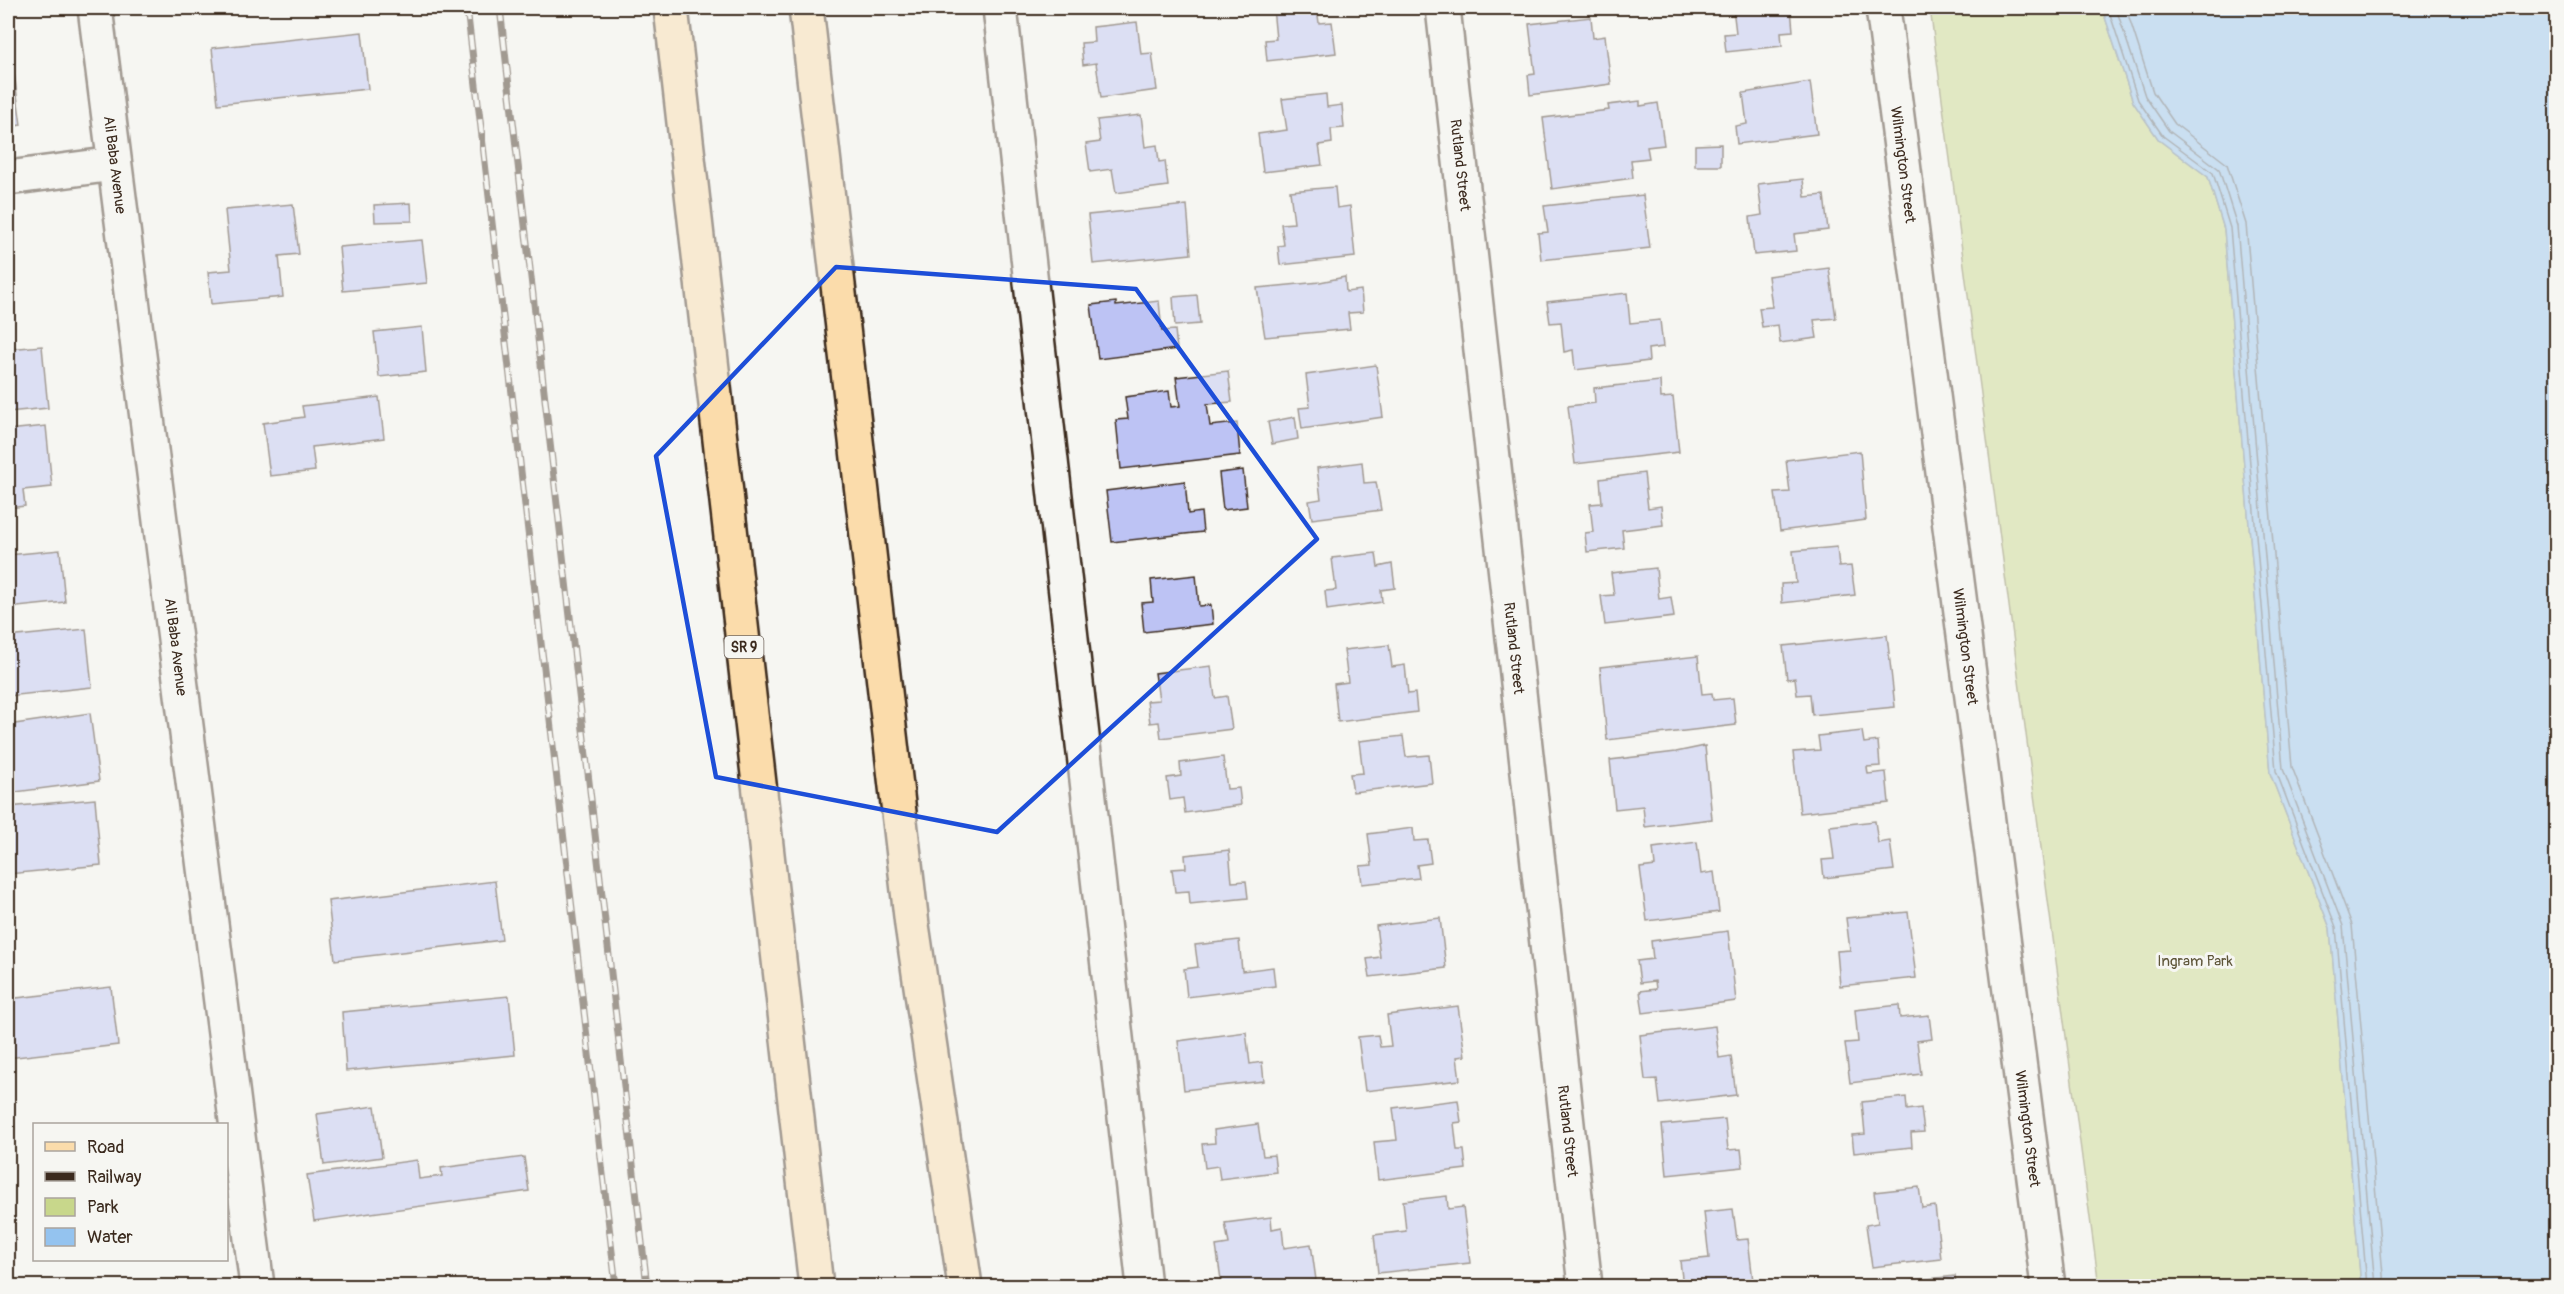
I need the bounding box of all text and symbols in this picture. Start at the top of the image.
street label: Wilmington Street [1886,105,1920,225]
street label: Ali Baba Avenue [99,115,131,215]
street label: Rutland Street [1446,118,1475,213]
street label: Wilmington Street [1949,587,1983,707]
street label: Ali Baba Avenue [160,597,192,698]
street label: Rutland Street [1500,601,1529,696]
road number: SR 9 [724,636,764,658]
park label: Ingram Park [2157,952,2233,971]
street label: Wilmington Street [2011,1069,2045,1189]
street label: Rutland Street [1553,1084,1582,1179]
legend [33,1123,228,1261]
text: Road [87,1136,124,1159]
text: Railway [87,1166,142,1189]
text: Park [87,1196,119,1219]
text: Water [87,1226,133,1249]

